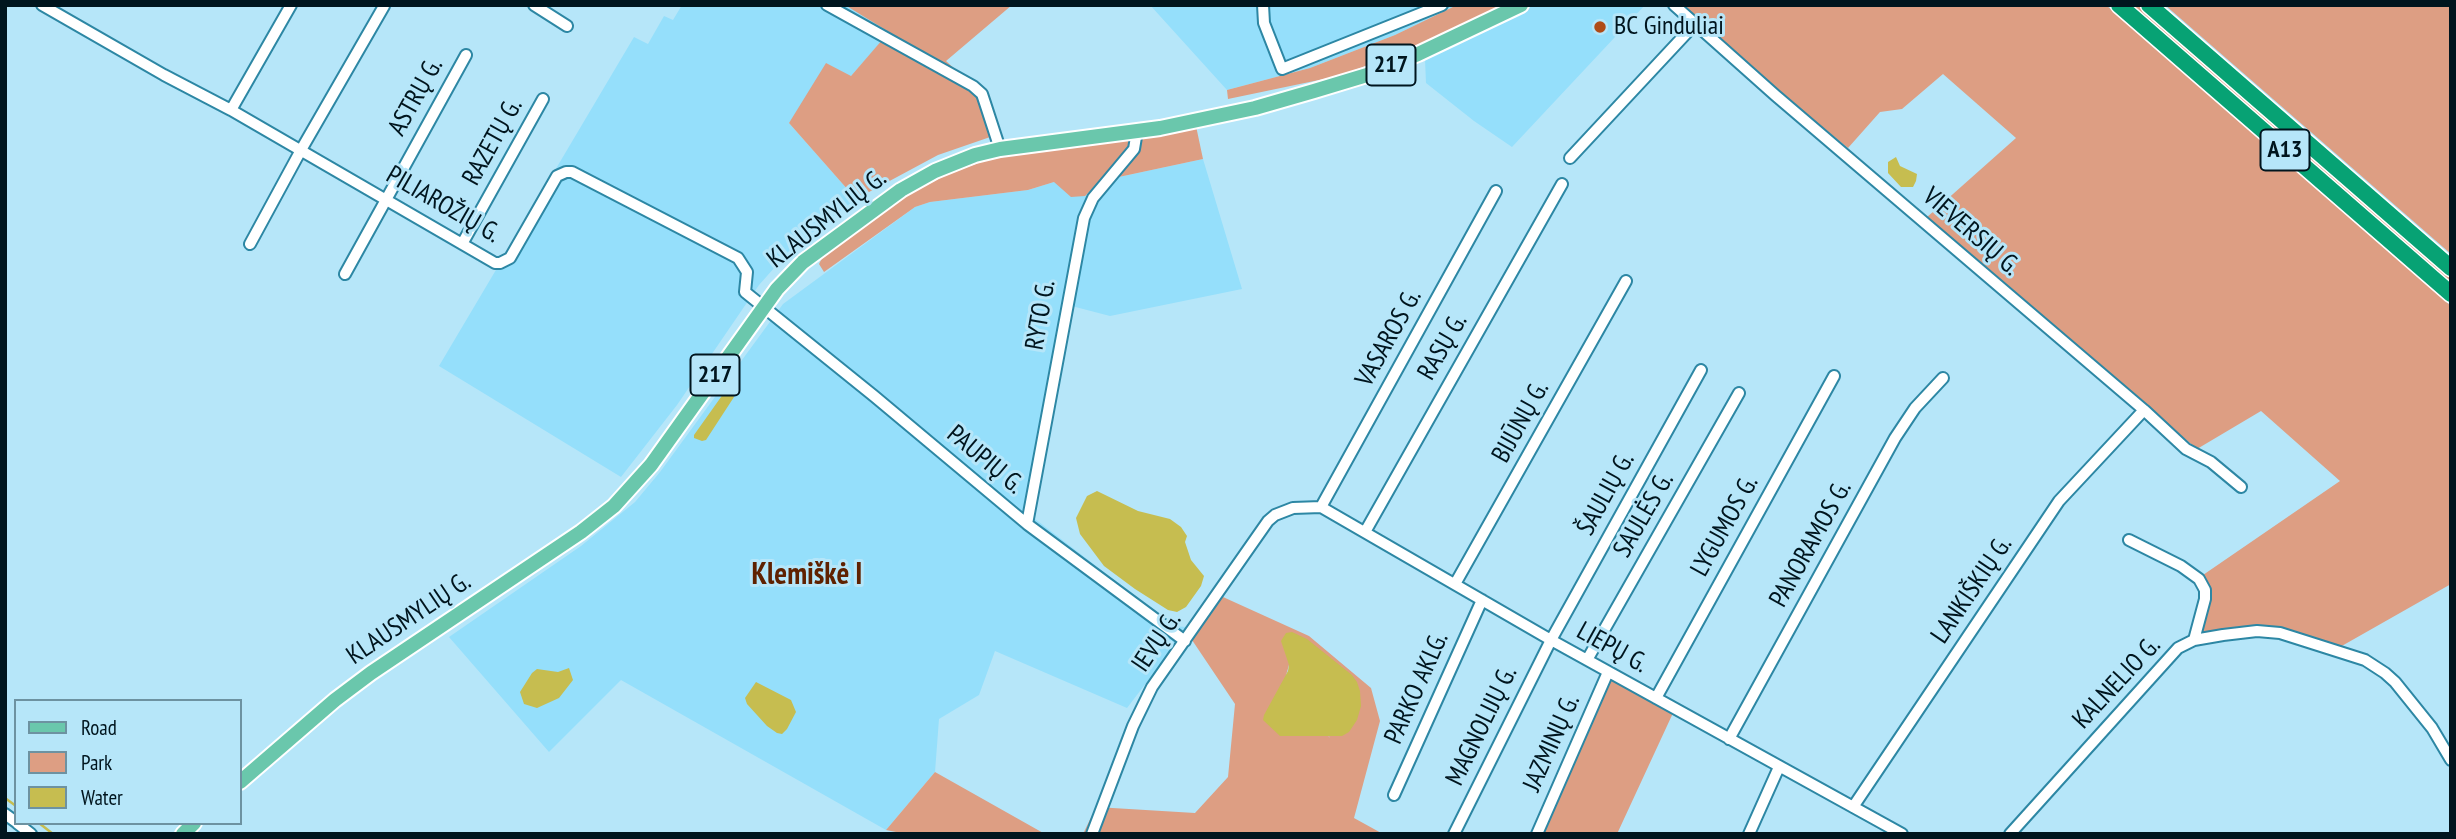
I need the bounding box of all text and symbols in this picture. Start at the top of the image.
place label: BC Ginduliai [1614,11,1724,43]
marker: BC Ginduliai [1592,19,1608,35]
road number: 217 [1366,44,1416,86]
street label: ASTRŲ G. [382,53,450,141]
street label: RAZETŲ G. [456,93,530,191]
road number: A13 [2260,130,2310,170]
street label: PILIAROŽIŲ G. [380,160,506,250]
street label: KLAUSMYLIŲ G. [761,163,893,275]
street label: VIEVERSIŲ G. [1916,181,2026,283]
street label: RYTO G. [1020,278,1062,352]
street label: VASAROS G. [1349,284,1429,392]
street label: RASŲ G. [1412,308,1474,386]
road number: 217 [690,354,740,396]
street label: BIJŪNŲ G. [1486,376,1556,468]
street label: PAUPIŲ G. [940,419,1030,501]
street label: ŠAULIŲ G. [1570,447,1642,541]
street label: SAULĖS G. [1607,467,1681,563]
street label: LYGUMOS G. [1685,470,1765,582]
street label: PANORAMOS G. [1763,475,1859,613]
street label: LANKIŠKIŲ G. [1925,530,2019,650]
district label: Klemiškė I [751,557,863,593]
street label: KLAUSMYLIŲ G. [341,566,477,672]
street label: IEVŲ G. [1126,606,1188,678]
street label: LIEPŲ G. [1571,616,1653,680]
street label: PARKO AKLG. [1379,627,1455,749]
street label: KALNELIO G. [2067,630,2167,736]
street label: MAGNOLIJŲ G. [1440,661,1524,791]
street label: JAZMINŲ G. [1517,690,1587,796]
legend [14,699,242,825]
text: Road [81,714,117,741]
text: Park [81,749,112,776]
text: Water [81,784,123,811]

